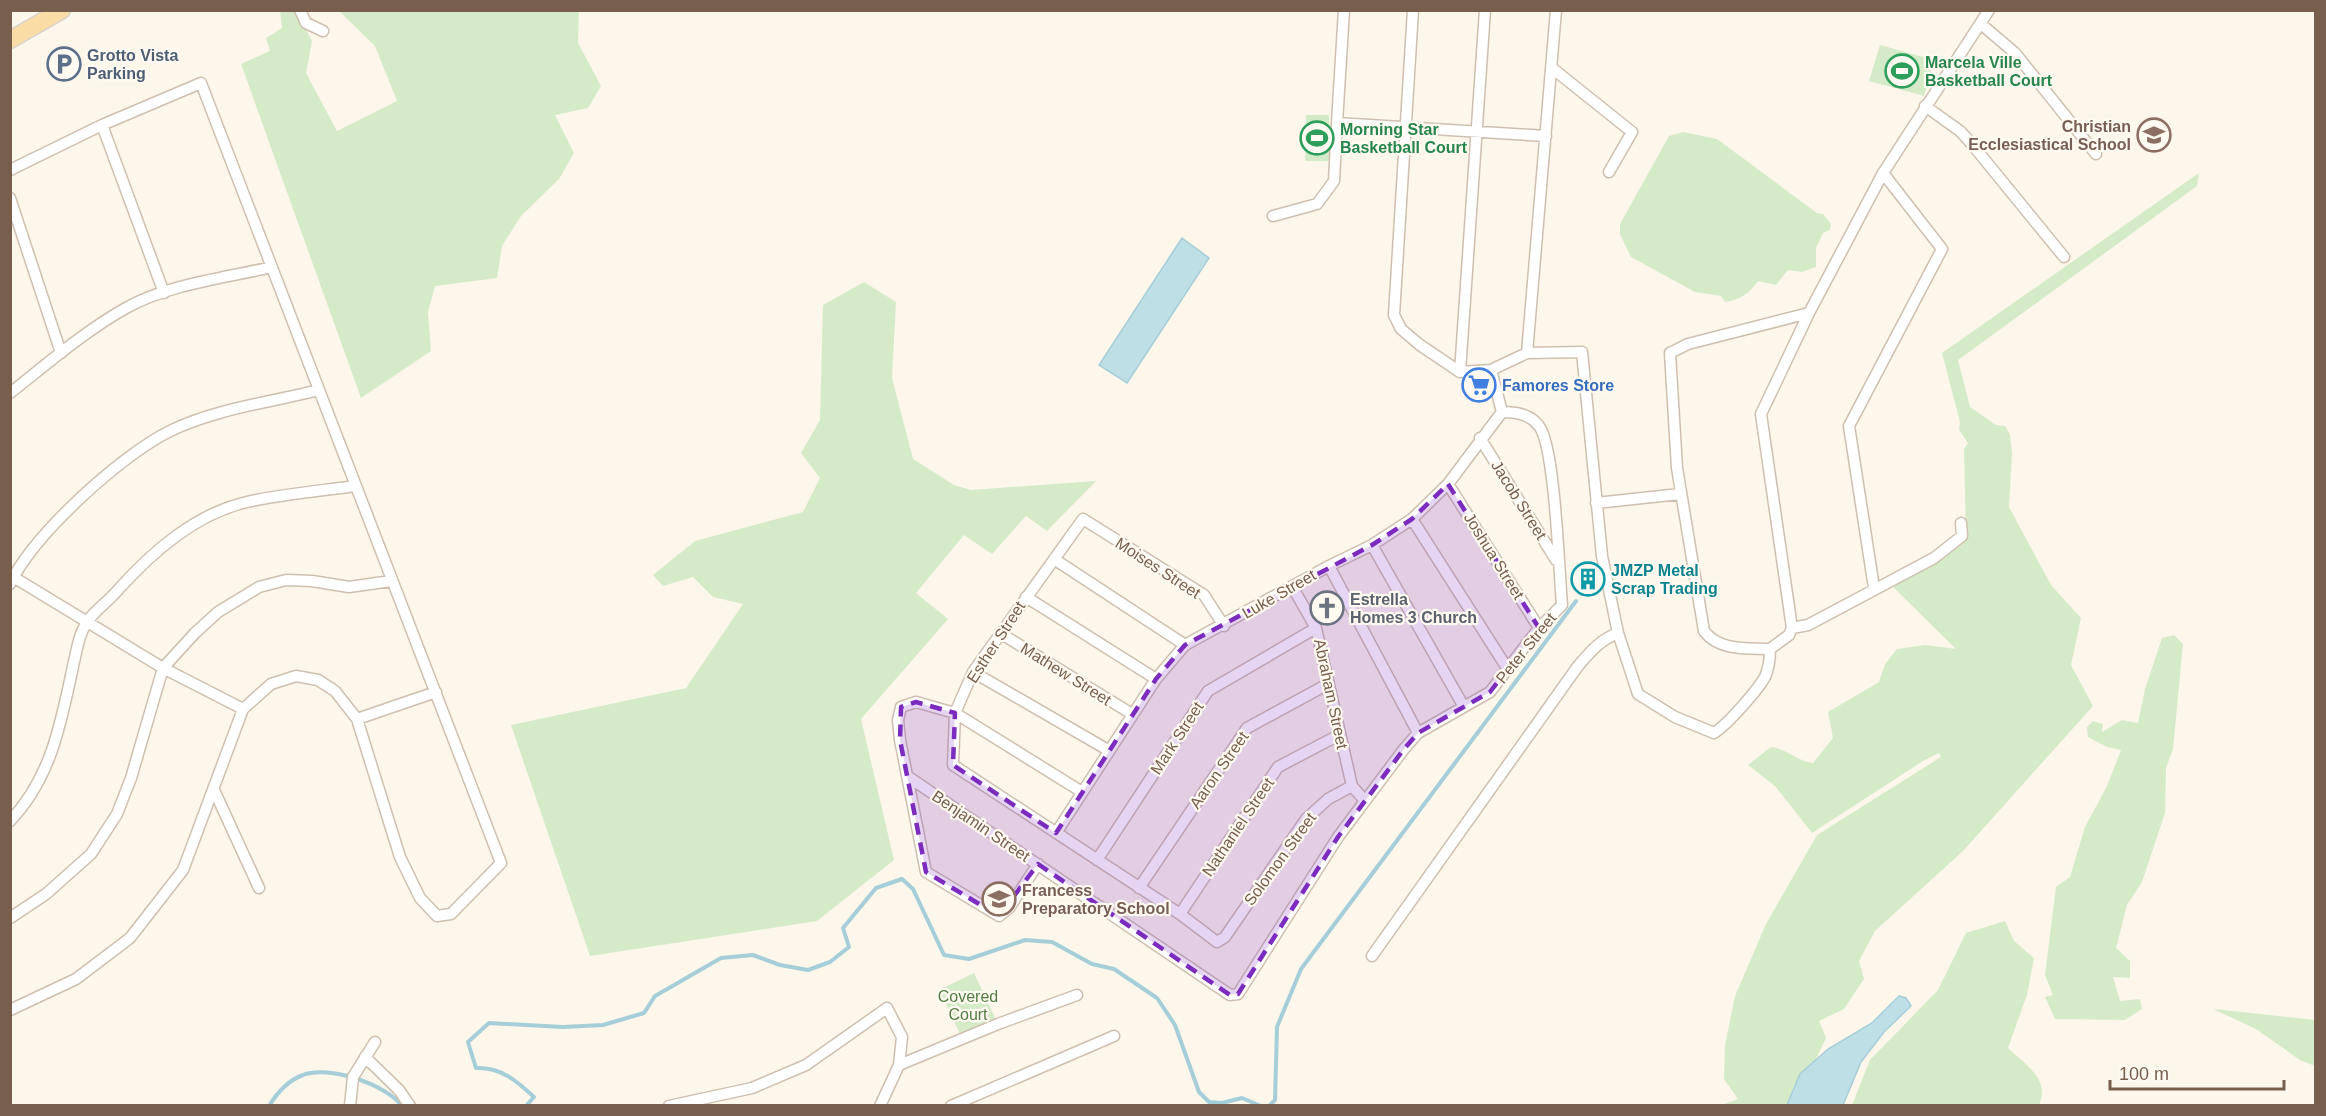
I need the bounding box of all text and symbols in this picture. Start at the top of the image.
parking icon: Grotto Vista Parking [46,46,82,82]
place label: Grotto Vista Parking [87,47,178,82]
sports icon: Marcela Ville Basketball Court [1884,53,1920,89]
place label: Marcela Ville Basketball Court [1925,54,2053,89]
school or university icon: Christian Ecclesiastical School [2136,117,2172,153]
place label: Christian Ecclesiastical School [1968,118,2131,153]
sports icon: Morning Star Basketball Court [1299,120,1335,156]
place label: Morning Star Basketball Court [1340,121,1468,156]
supermarket icon: Famores Store [1461,367,1497,403]
place label: Famores Store [1502,377,1614,394]
street label: Jacob Street [1488,457,1550,543]
street label: Joshua Street [1461,510,1528,603]
street label: Moises Street [1112,534,1204,602]
building icon: JMZP Metal Scrap Trading [1570,561,1606,597]
place label: JMZP Metal Scrap Trading [1611,562,1718,597]
street label: Luke Street [1239,566,1319,622]
church icon: Estrella Homes 3 Church [1309,590,1345,626]
place label: Estrella Homes 3 Church [1350,591,1477,626]
street label: Esther Street [963,598,1029,686]
street label: Peter Street [1493,609,1560,687]
street label: Abraham Street [1311,637,1351,751]
street label: Mathew Street [1018,639,1115,709]
street label: Mark Street [1147,698,1207,777]
street label: Aaron Street [1186,728,1252,812]
street label: Nathaniel Street [1199,774,1277,879]
street label: Benjamin Street [929,787,1033,865]
street label: Solomon Street [1241,809,1320,909]
school or university icon: Francess Preparatory School [981,881,1017,917]
place label: Francess Preparatory School [1022,882,1170,917]
park label: Covered Court [938,988,998,1023]
scale bar [2110,1053,2284,1091]
text: 100 m [2119,1064,2169,1084]

